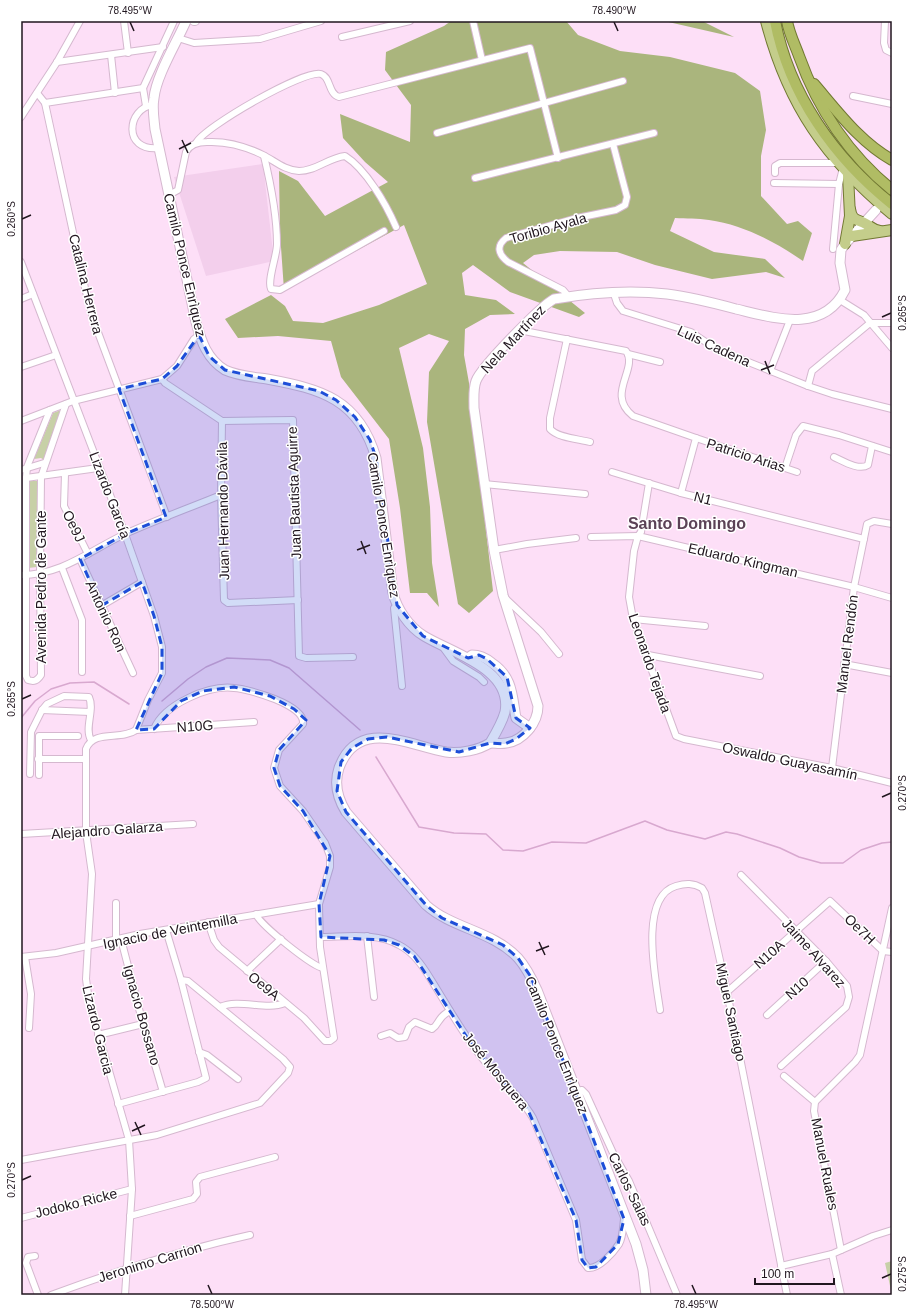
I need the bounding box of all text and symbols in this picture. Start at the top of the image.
text: 78.495°W [108,5,153,16]
text: 78.490°W [592,5,637,16]
street label: Camilo Ponce Enrìquez [161,192,209,338]
text: 0.260°S [6,201,17,237]
street label: Toribio Ayala [508,209,588,247]
street label: Catalina Herrera [66,232,106,336]
text: 0.265°S [897,295,908,331]
street label: Nela Martínez [477,302,549,376]
street label: Luis Cadena [675,322,753,370]
street label: Juan Bautista Aguirre [284,426,304,560]
street label: Patricio Arias [705,435,787,475]
street label: Juan Hernando Dávila [214,441,232,580]
street label: Lizardo García [86,449,134,541]
street label: Camilo Ponce Enrìquez [365,451,403,599]
street label: N1 [692,488,714,508]
street label: Oe9J [59,507,89,545]
street label: Avenida Pedro de Gante [33,510,49,664]
district label: Santo Domingo [628,515,746,532]
street label: Eduardo Kingman [687,540,799,580]
street label: Antonio Ron [82,578,130,654]
street label: Manuel Rendón [833,594,861,694]
street label: Leonardo Tejada [625,611,675,715]
text: 0.265°S [6,681,17,717]
street label: N10G [176,717,214,735]
street label: Oswaldo Guayasamín [721,739,859,783]
text: 0.270°S [897,775,908,811]
street label: Alejandro Galarza [51,818,164,842]
street label: Ignacio de Veintemilla [102,910,239,952]
street label: Oe7H [841,911,879,947]
street label: Jaime Alvarez [779,915,849,991]
street label: N10A [751,936,788,972]
street label: Miguel Santiago [713,961,749,1063]
street label: Ignacio Bossano [120,963,164,1067]
street label: Oe9A [245,969,283,1004]
street label: N10 [782,973,812,1003]
street label: Camilo Ponce Enrìquez [522,974,592,1116]
street label: Lizardo Garcia [79,984,117,1076]
street label: José Mosquera [460,1029,532,1113]
street label: Manuel Ruales [808,1117,842,1211]
street label: Carlos Salas [605,1150,655,1228]
text: 0.270°S [6,1162,17,1198]
street label: Jodoko Ricke [33,1185,119,1221]
street label: Jeronimo Carrion [96,1239,204,1285]
text: 0.275°S [897,1256,908,1292]
scale bar [755,1260,834,1286]
text: 100 m [761,1267,794,1281]
text: 78.500°W [190,1299,235,1310]
text: 78.495°W [674,1299,719,1310]

